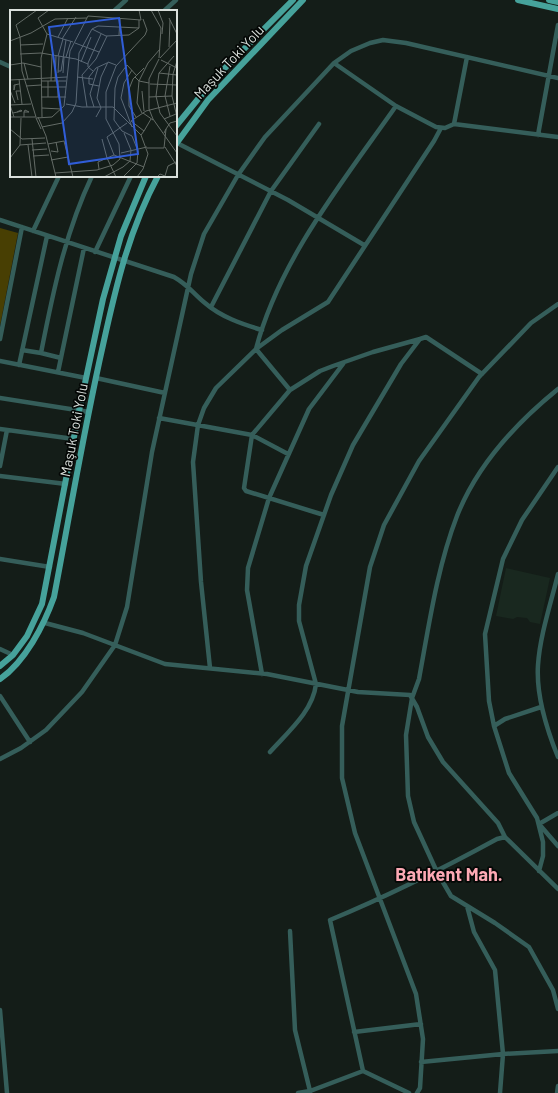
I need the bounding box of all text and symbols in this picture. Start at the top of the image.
inset map [10,10,177,177]
street label: Maşuk Toki Yolu [190,21,267,102]
street label: Maşuk Toki Yolu [56,382,91,478]
district label: Batıkent Mah. [395,863,503,885]

